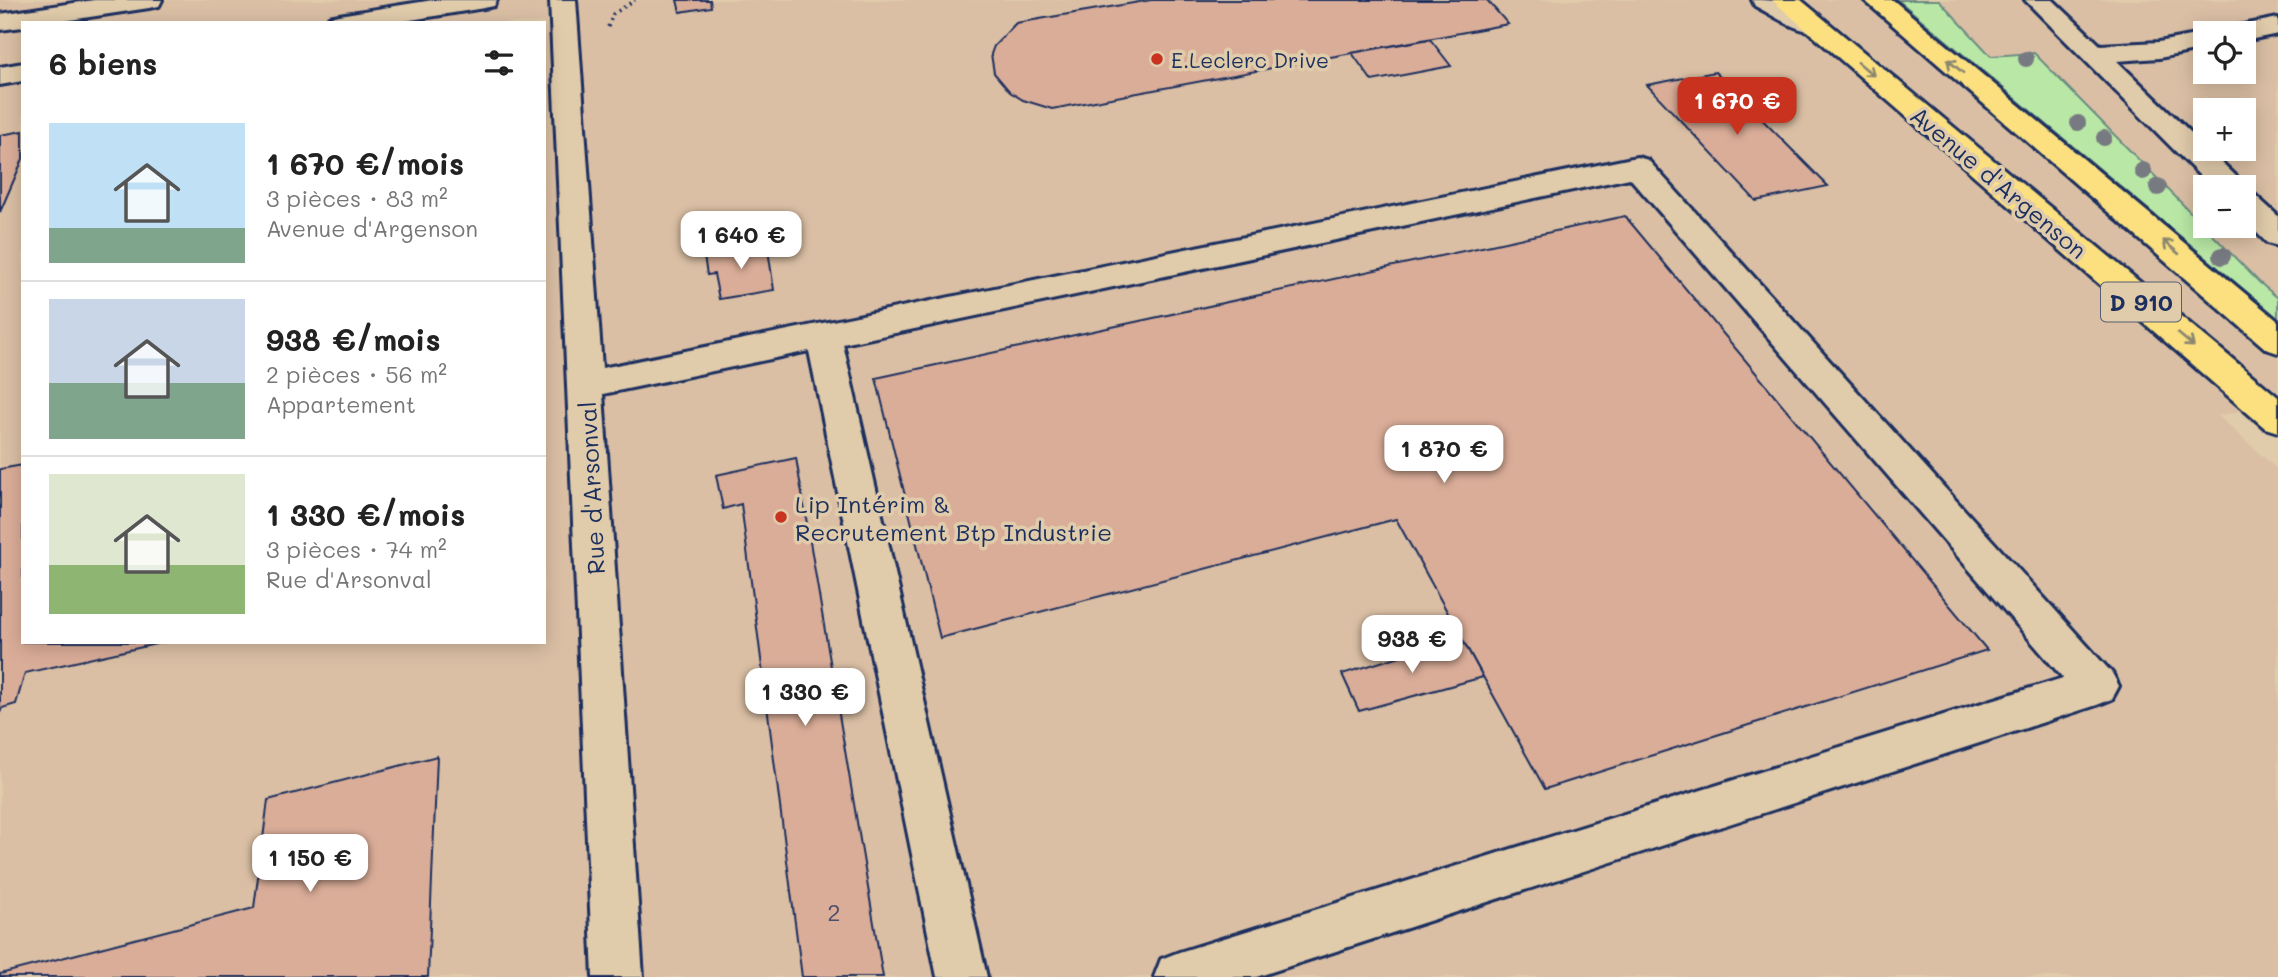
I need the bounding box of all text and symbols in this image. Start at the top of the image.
map controls [2193,21,2256,238]
button: locate [2193,21,2256,84]
text: 6 biens [49,43,157,83]
icon: filters [480,44,518,82]
place label: E.Leclerc Drive [1171,46,1329,73]
marker: E.Leclerc Drive [1149,51,1165,67]
one-way arrow [1947,58,1965,73]
one-way arrow [1856,61,1874,77]
pin: 1 670 € [1672,78,1802,137]
text: 1 670 € [1694,85,1780,115]
button: + [2193,98,2256,161]
street label: Avenue d'Argenson [1904,99,2094,265]
text: 1 670 €/mois [266,143,464,183]
icon: home [105,151,189,235]
button: − [2193,175,2256,238]
text: 3 pièces · 83 m² [266,183,448,213]
pin: 1 640 € [676,212,806,271]
text: Avenue d'Argenson [266,213,478,243]
text: 1 640 € [697,219,785,249]
one-way arrow [2162,239,2180,255]
road number: D 910 [2101,282,2181,322]
text: 938 €/mois [266,319,441,359]
icon: home [105,327,189,411]
one-way arrow [2177,332,2195,348]
text: 2 pièces · 56 m² [266,359,447,389]
text: Appartement [266,389,416,419]
street label: Rue d'Arsonval [571,401,611,575]
pin: 1 870 € [1379,426,1509,485]
text: 1 870 € [1400,433,1488,463]
place label: Lip Intérim & Recrutement Btp Industrie [795,488,1112,547]
text: 1 330 €/mois [266,494,465,534]
icon: home [105,502,189,586]
marker: Lip Intérim & Recrutement Btp Industrie [773,509,789,525]
text: 3 pièces · 74 m² [266,534,447,564]
text: Rue d'Arsonval [266,564,432,594]
pin: 938 € [1363,616,1461,675]
text: 938 € [1378,623,1446,653]
pin: 1 330 € [740,668,870,728]
text: 1 330 € [761,676,849,706]
pin: 1 150 € [245,834,375,894]
text: 1 150 € [268,842,352,872]
house number: 2 [827,896,841,927]

